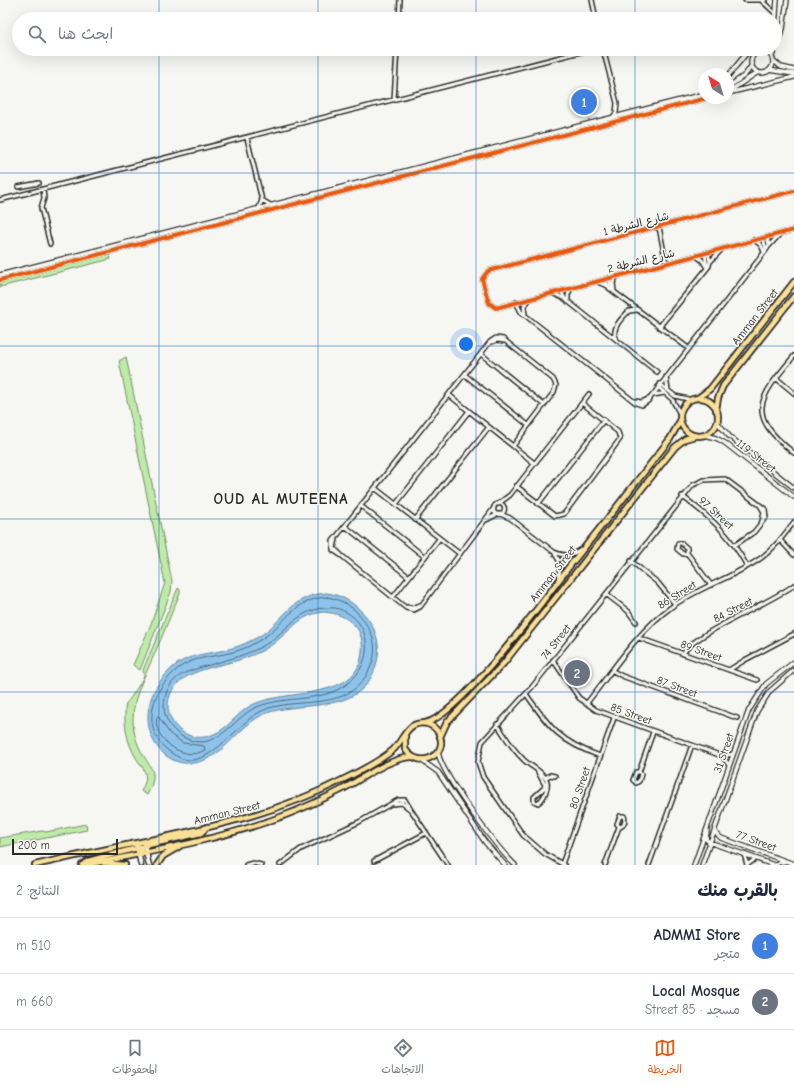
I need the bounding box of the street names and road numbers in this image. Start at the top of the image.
street label: شارع الشرطة 1 [602,210,671,240]
street label: شارع الشرطة 2 [606,246,676,278]
street label: Amman Street [729,286,781,348]
street label: 119 Street [734,437,779,476]
street label: 97 Street [696,494,737,533]
street label: Amman Street [527,543,579,605]
street label: 86 Street [655,578,699,612]
street label: 84 Street [711,594,756,625]
street label: 74 Street [538,621,574,662]
street label: 89 Street [679,638,724,665]
street label: 87 Street [655,674,700,701]
street label: 85 Street [609,701,654,728]
street label: 31 Street [711,731,737,775]
street label: 80 Street [567,764,594,811]
street label: Amman Street [193,798,262,827]
street label: 77 Street [734,828,779,855]

